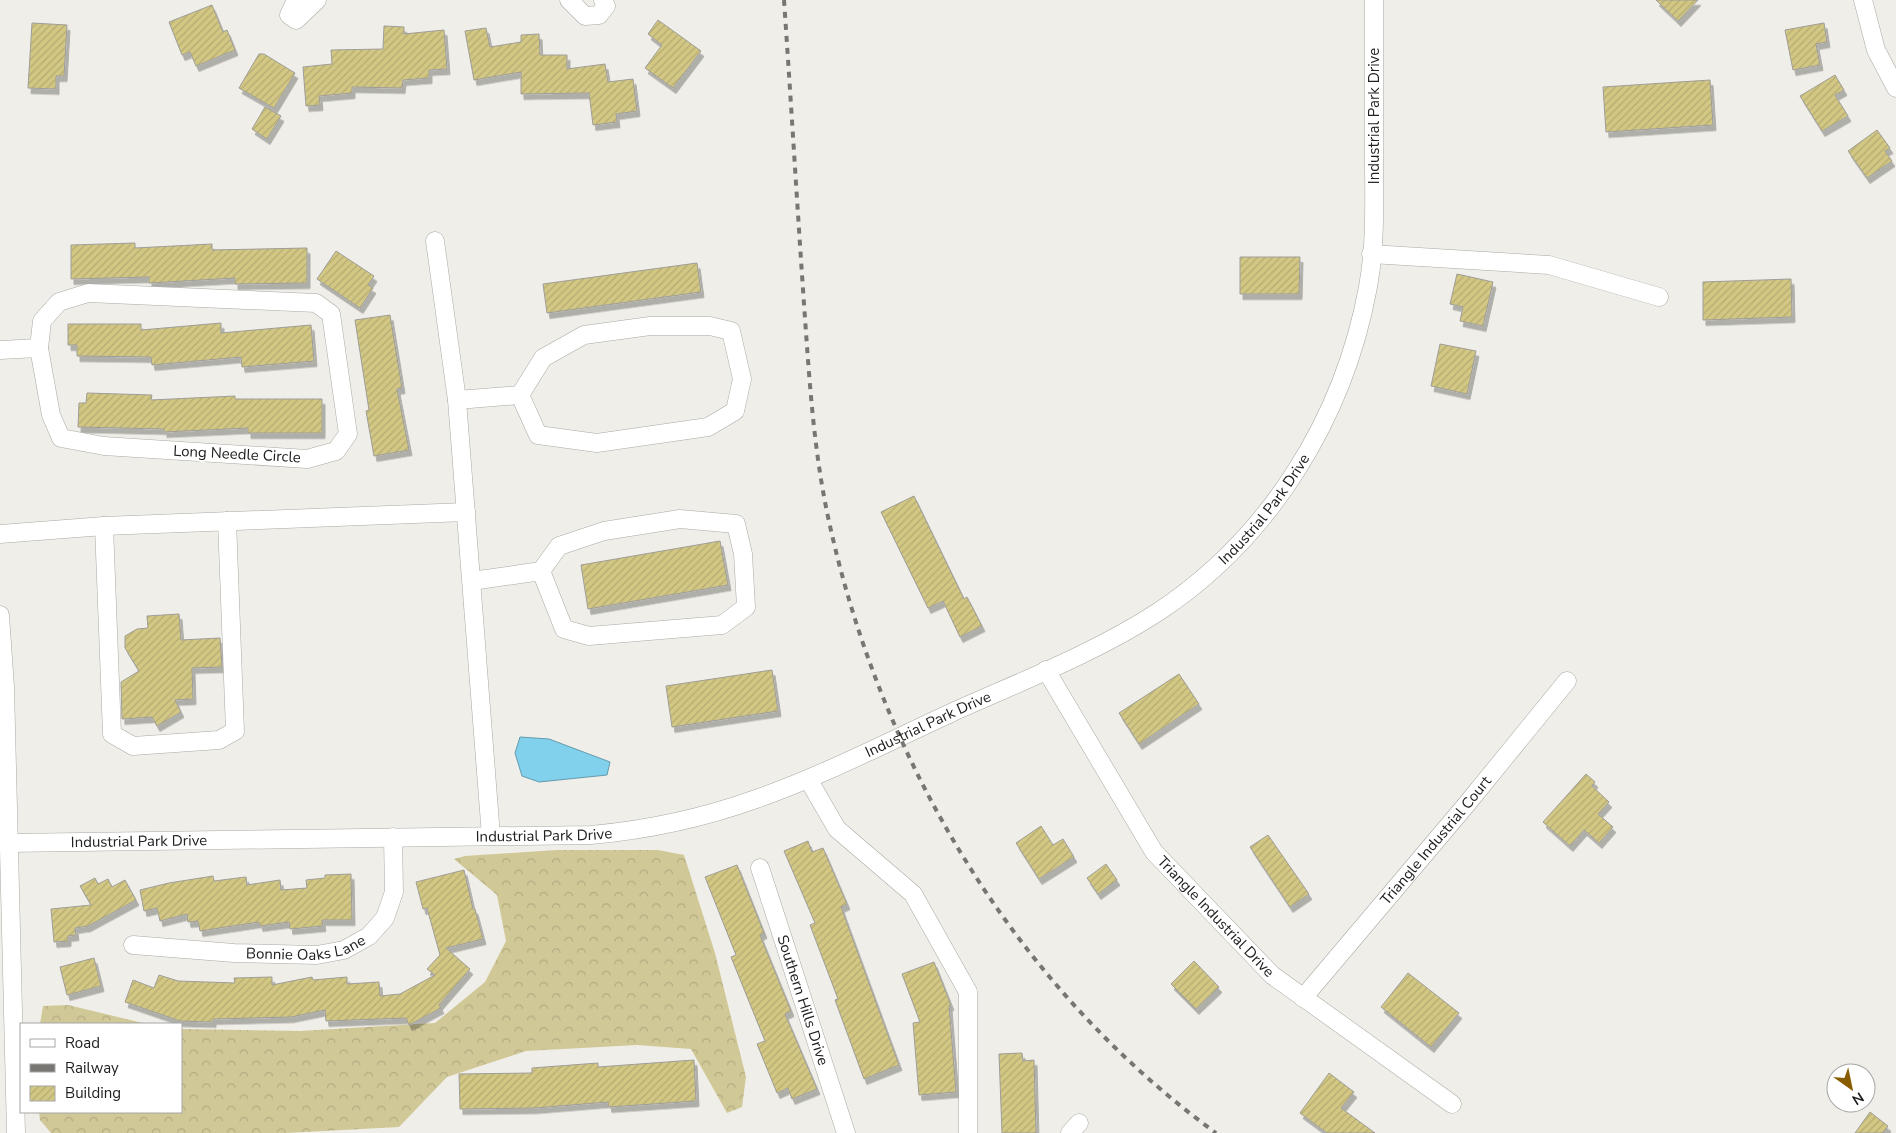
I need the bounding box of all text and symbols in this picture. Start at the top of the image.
street label: Industrial Park Drive [1364,48,1384,184]
street label: Long Needle Circle [173,441,301,467]
street label: Industrial Park Drive [1214,450,1314,569]
street label: Industrial Park Drive [862,687,994,762]
street label: Triangle Industrial Court [1376,771,1496,909]
street label: Industrial Park Drive [476,823,613,847]
street label: Industrial Park Drive [71,830,207,852]
street label: Triangle Industrial Drive [1153,851,1279,981]
street label: Bonnie Oaks Lane [246,930,369,965]
street label: Southern Hills Drive [772,932,833,1068]
legend [20,1023,182,1113]
text: Road [65,1033,100,1053]
text: Railway [65,1058,119,1078]
north arrow [1826,1063,1876,1113]
text: Building [65,1083,121,1103]
text: N [1848,1088,1867,1109]

